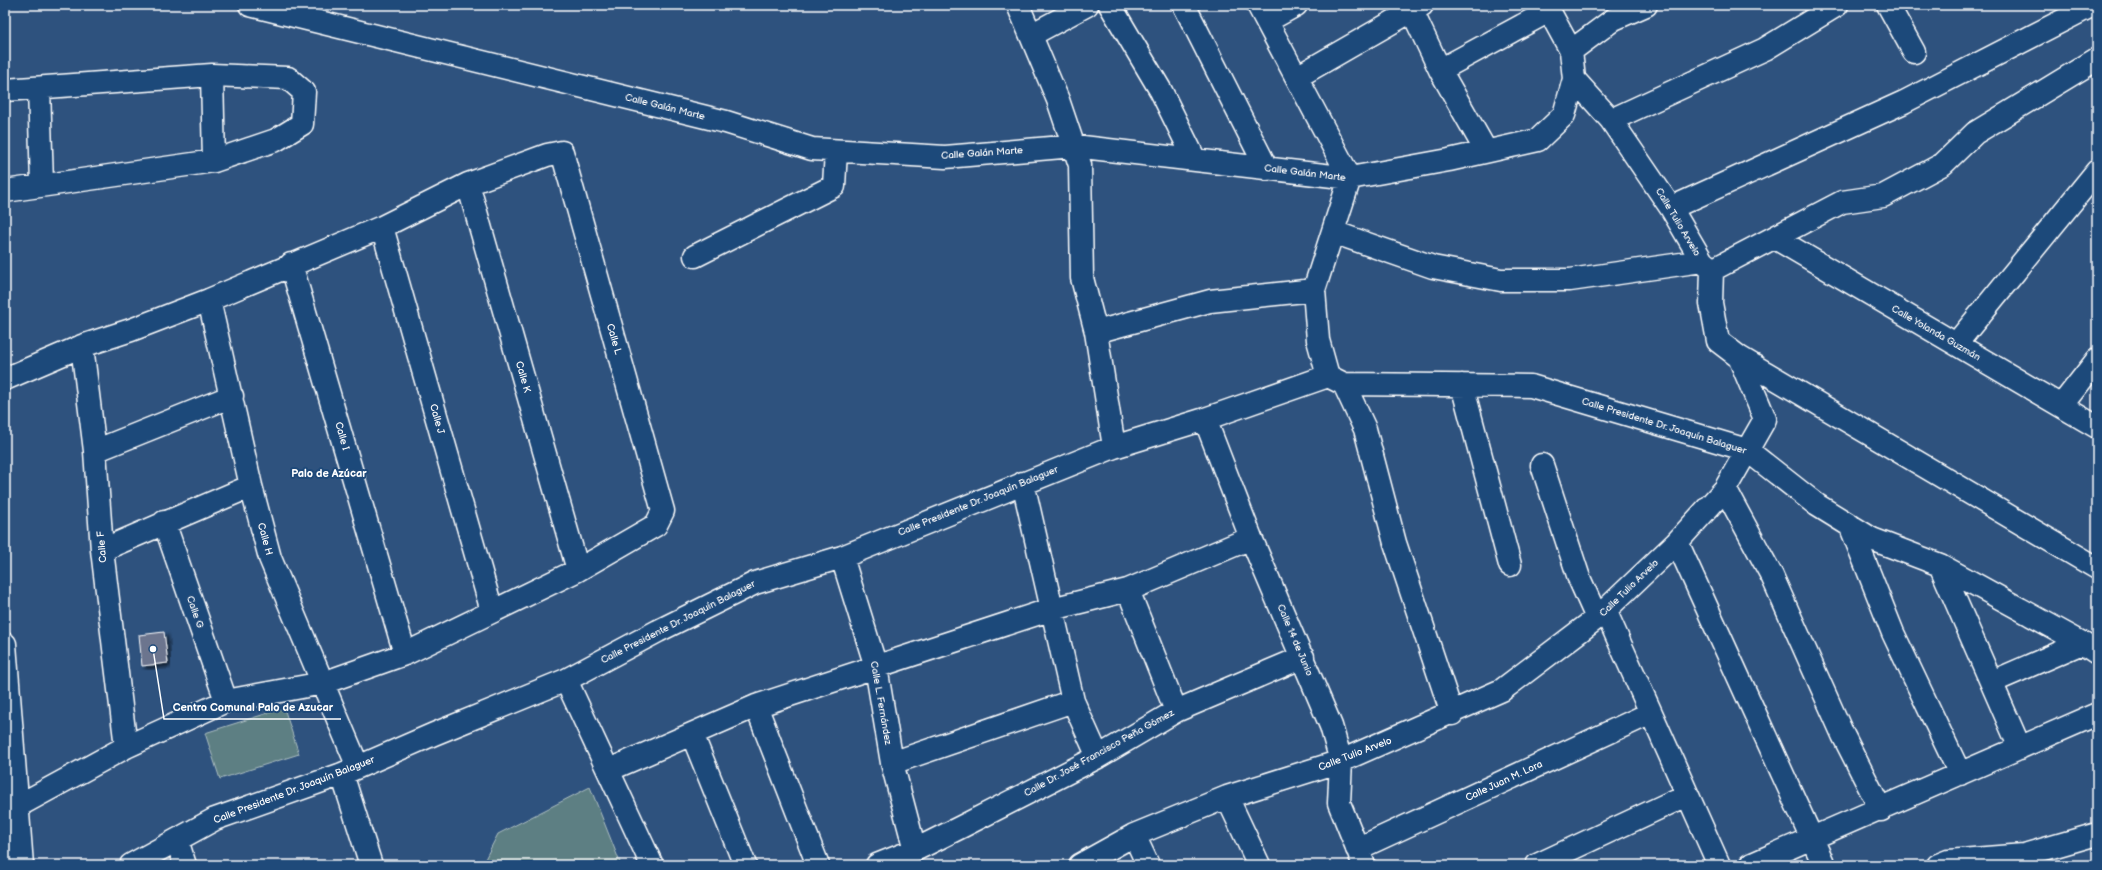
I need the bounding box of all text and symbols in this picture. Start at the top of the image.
street label: Calle Galán Marte [624,91,706,123]
street label: Calle Galán Marte [941,144,1023,162]
street label: Calle Galán Marte [1264,162,1346,184]
street label: Calle Tulio Arvelo [1653,186,1703,259]
street label: Calle Yolanda Guzmán [1889,303,1983,364]
street label: Calle L [604,322,624,356]
street label: Calle K [513,360,533,395]
street label: Calle Presidente Dr. Joaquín Balaguer [1580,395,1748,457]
street label: Calle J [427,403,447,436]
street label: Calle I [332,420,352,452]
street label: Calle Presidente Dr. Joaquín Balaguer [896,463,1060,539]
district label: Palo de Azúcar [291,467,367,480]
street label: Calle H [255,521,275,557]
street label: Calle F [95,531,109,563]
street label: Calle Tulio Arvelo [1597,557,1661,619]
street label: Calle Presidente Dr. Joaquín Balaguer [599,578,758,666]
street label: Calle G [184,594,206,630]
street label: Calle 14 de Junio [1274,602,1316,678]
street label: Calle L. Fernández [868,660,894,746]
callout: Centro Comunal Palo de Azucar [164,696,341,719]
text: Centro Comunal Palo de Azucar [173,701,334,714]
street label: Calle Dr. José Francisco Peña Gómez [1022,707,1176,799]
street label: Calle Tulio Arvelo [1317,734,1394,773]
street label: Calle Presidente Dr. Joaquín Balaguer [212,754,377,826]
street label: Calle Juan M. Lora [1464,758,1545,804]

